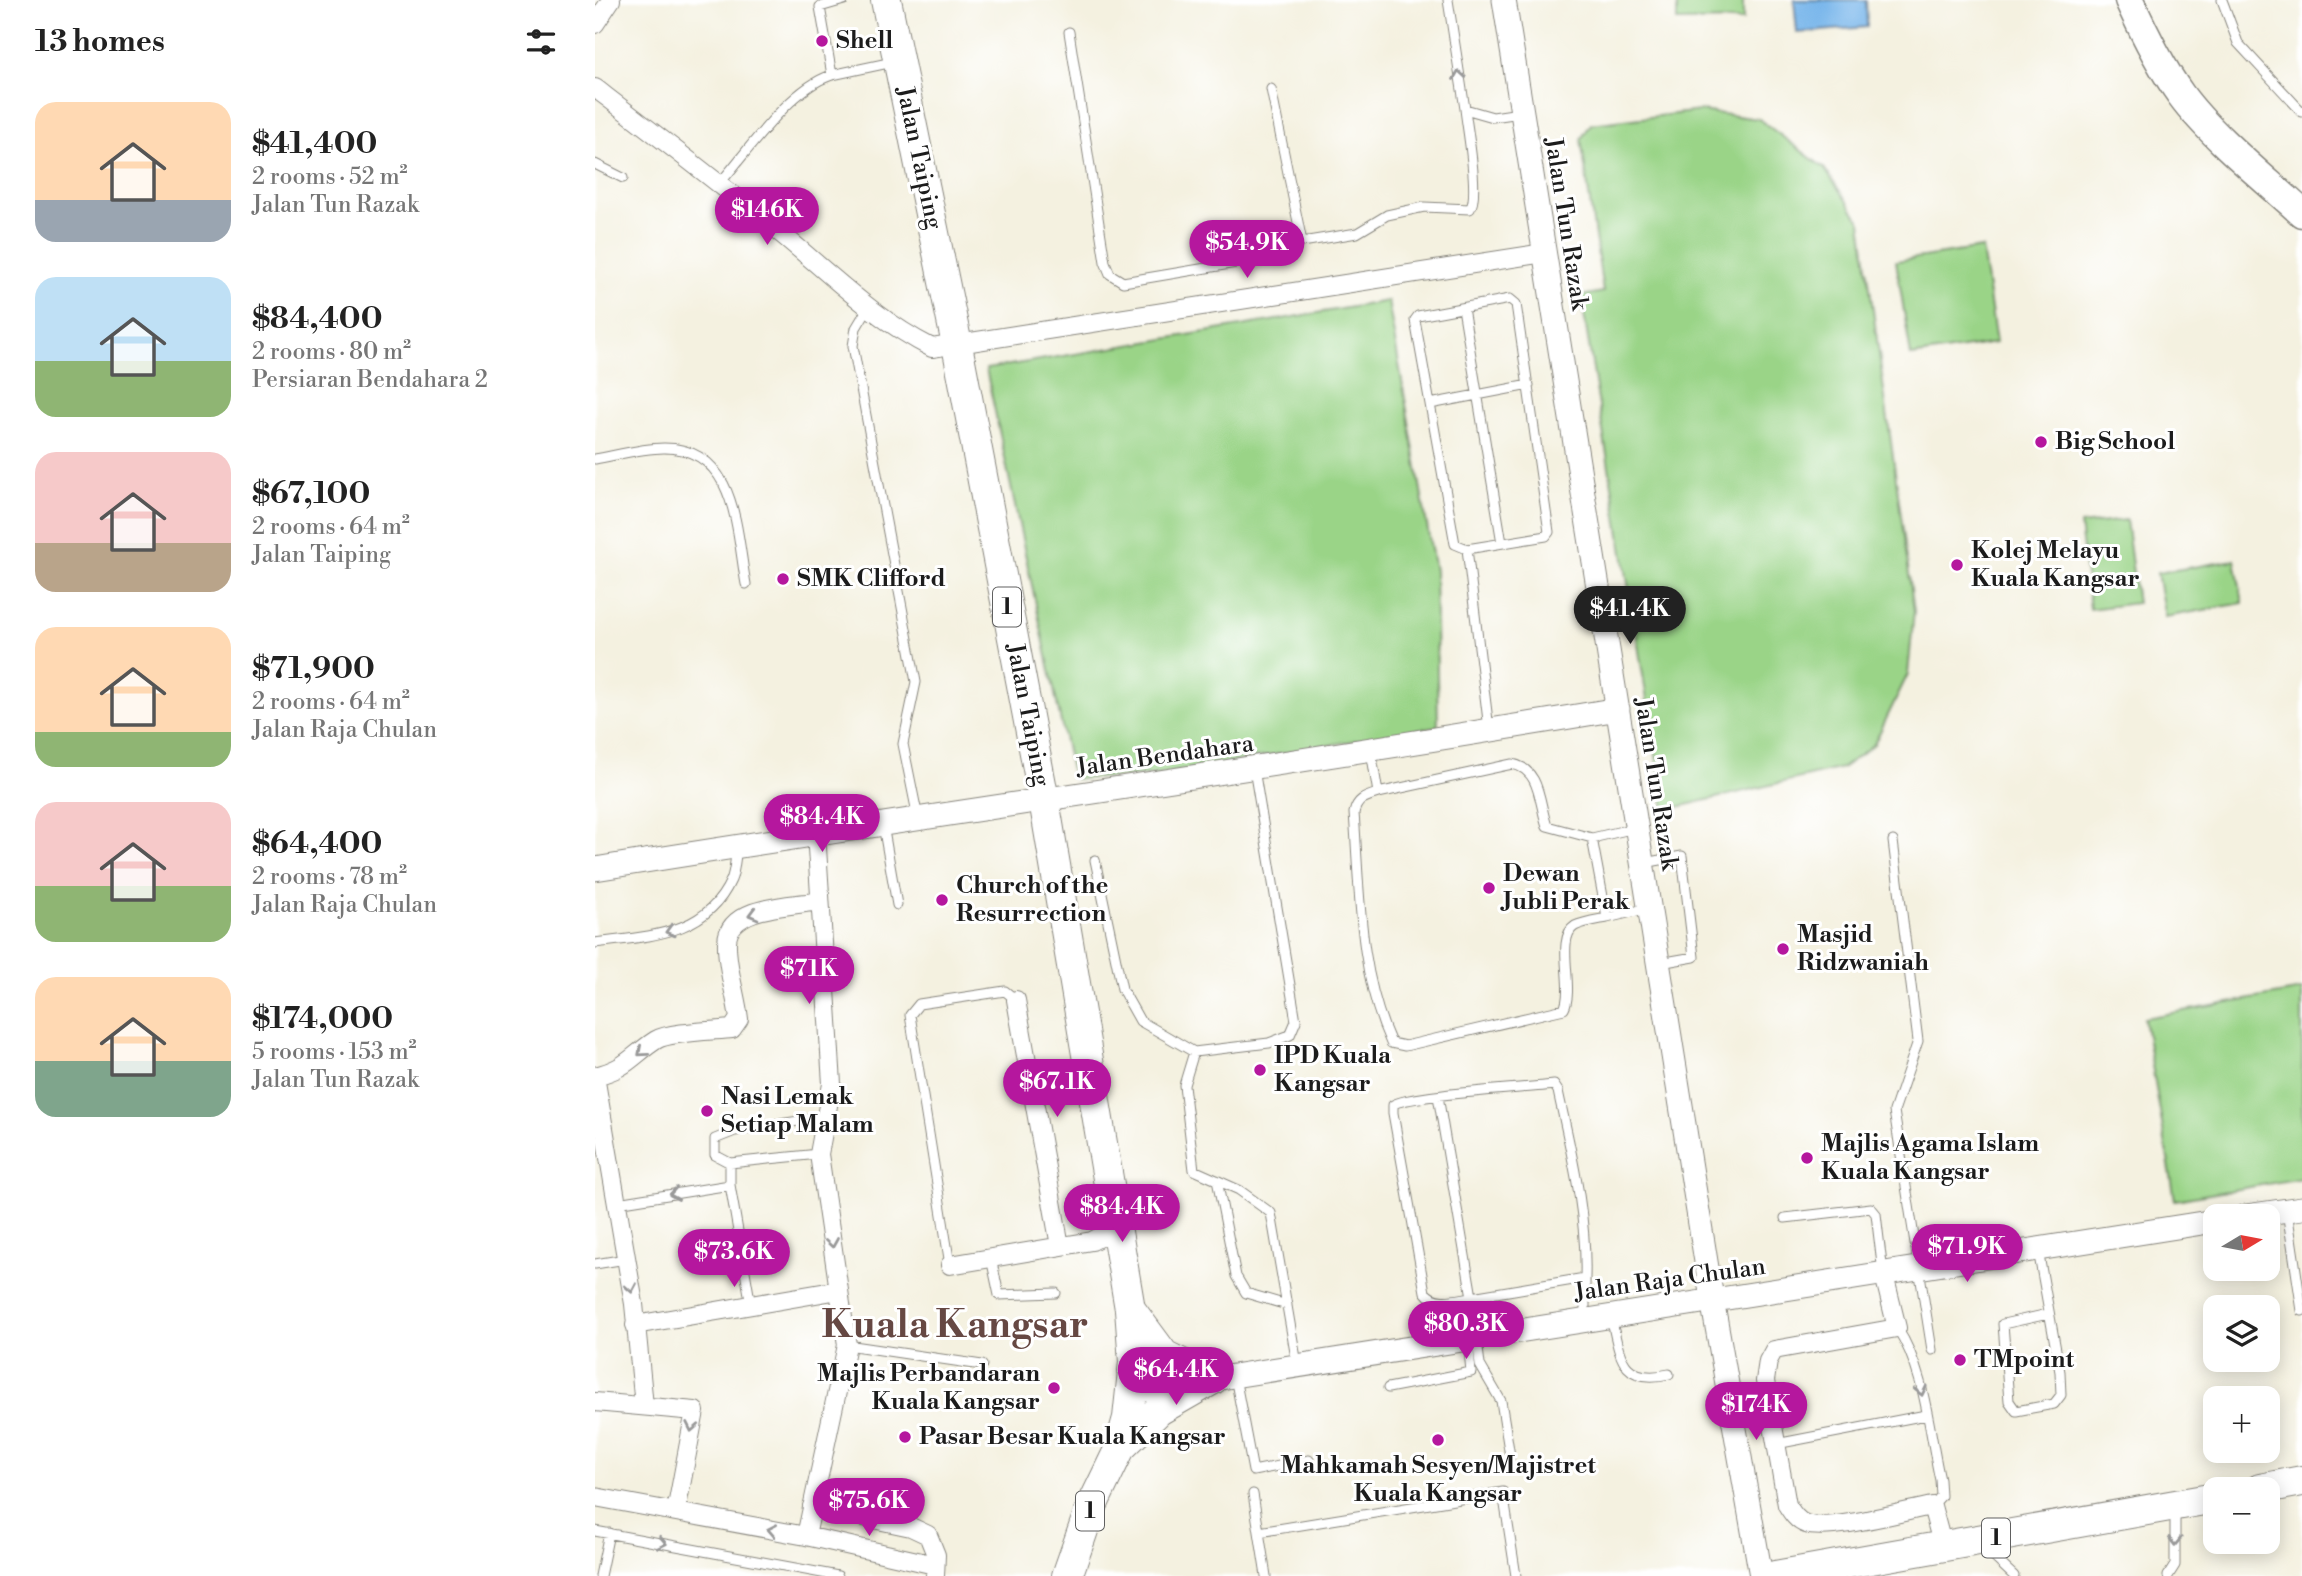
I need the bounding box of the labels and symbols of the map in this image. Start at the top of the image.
place label: Shell [836,26,893,56]
marker: Shell [814,33,830,49]
one-way arrow [1452,69,1467,81]
street label: Jalan Taiping [889,83,949,233]
street label: Jalan Tun Razak [1537,135,1595,314]
pin: $146K [718,188,816,247]
pin: $54.9K [1190,220,1304,280]
place label: Big School [2055,427,2175,457]
marker: Big School [2033,434,2049,450]
place label: Kolej Melayu Kuala Kangsar [1971,536,2140,594]
marker: Kolej Melayu Kuala Kangsar [1949,557,1965,573]
place label: SMK Clifford [797,564,946,594]
marker: SMK Clifford [775,571,791,587]
pin: $41.4K [1573,586,1687,646]
road number: 1 [993,587,1021,626]
street label: Jalan Taiping [999,640,1057,790]
street label: Jalan Tun Razak [1627,695,1685,874]
street label: Jalan Bendahara [1073,729,1256,783]
pin: $84.4K [765,794,879,854]
place label: Dewan Jubli Perak [1500,859,1631,917]
place label: Church of the Resurrection [956,871,1109,929]
marker: Dewan Jubli Perak [1481,880,1497,896]
marker: Church of the Resurrection [934,892,950,908]
one-way arrow [747,906,759,921]
place label: Masjid Ridzwaniah [1797,920,1929,978]
one-way arrow [665,923,677,938]
marker: Masjid Ridzwaniah [1775,941,1791,957]
pin: $71K [768,946,850,1006]
place label: IPD Kuala Kangsar [1274,1041,1392,1099]
one-way arrow [637,1044,650,1056]
pin: $67.1K [1000,1060,1114,1119]
marker: IPD Kuala Kangsar [1252,1062,1268,1078]
place label: Nasi Lemak Setiap Malam [721,1082,874,1140]
marker: Nasi Lemak Setiap Malam [699,1103,715,1119]
place label: Majlis Agama Islam Kuala Kangsar [1821,1129,2039,1187]
marker: Majlis Agama Islam Kuala Kangsar [1799,1150,1815,1166]
pin: $84.4K [1065,1184,1179,1244]
one-way arrow [668,1186,679,1201]
north arrow [2203,1204,2280,1281]
pin: $71.9K [1910,1224,2024,1284]
pin: $73.6K [677,1230,791,1289]
one-way arrow [824,1237,839,1249]
street label: Jalan Raja Chulan [1571,1252,1768,1308]
one-way arrow [623,1282,638,1294]
district label: Kuala Kangsar [822,1302,1088,1349]
pin: $80.3K [1409,1302,1523,1361]
place label: TMpoint [1974,1345,2074,1375]
pin: $64.4K [1119,1348,1233,1407]
marker: TMpoint [1952,1352,1968,1368]
place label: Majlis Perbandaran Kuala Kangsar [817,1359,1040,1417]
marker: Majlis Perbandaran Kuala Kangsar [1046,1380,1062,1396]
pin: $174K [1707,1382,1805,1442]
one-way arrow [1912,1385,1927,1397]
one-way arrow [685,1421,700,1433]
place label: Pasar Besar Kuala Kangsar [919,1422,1226,1452]
marker: Pasar Besar Kuala Kangsar [897,1429,913,1445]
marker: Mahkamah Sesyen/Majistret Kuala Kangsar [1430,1432,1446,1448]
place label: Mahkamah Sesyen/Majistret Kuala Kangsar [1280,1451,1596,1509]
pin: $75.6K [812,1478,926,1538]
road number: 1 [1076,1492,1104,1530]
road number: 1 [1982,1518,2010,1558]
one-way arrow [766,1523,778,1538]
one-way arrow [656,1535,668,1550]
one-way arrow [2167,1537,2183,1547]

